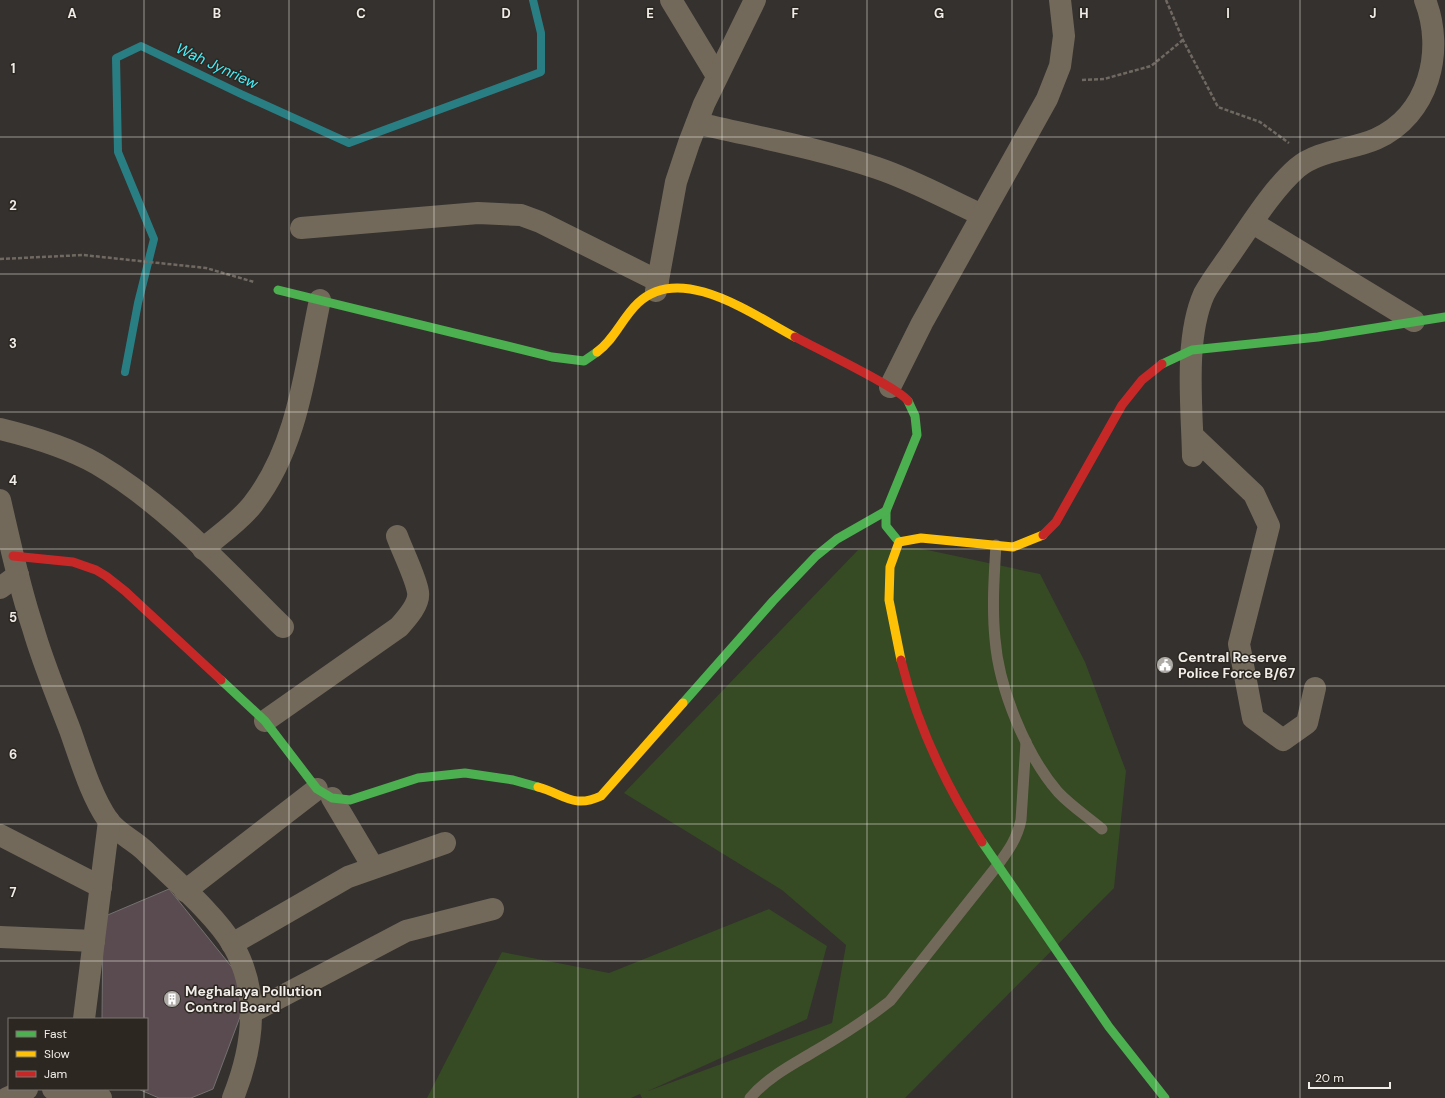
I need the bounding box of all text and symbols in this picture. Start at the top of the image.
text: A [67,5,77,22]
text: B [213,5,221,22]
text: C [356,5,366,22]
text: D [501,5,511,22]
text: E [646,5,654,22]
text: F [791,5,799,22]
text: G [934,5,944,22]
text: H [1079,5,1089,22]
text: I [1226,5,1230,22]
text: J [1369,5,1377,22]
water label: Wah Jynriew [173,38,262,94]
text: 1 [11,60,15,77]
text: 2 [9,197,17,214]
text: 3 [9,335,17,352]
text: 4 [9,472,17,489]
text: 5 [9,609,17,626]
place label: Central Reserve Police Force B/67 [1178,648,1296,682]
public building icon: Central Reserve Police Force B/67 [1155,655,1175,675]
text: 6 [9,746,17,763]
text: 7 [10,884,17,901]
place label: Meghalaya Pollution Control Board [185,982,322,1016]
building icon: Meghalaya Pollution Control Board [162,989,182,1009]
legend [8,1018,148,1090]
text: Fast [44,1026,67,1042]
text: Slow [44,1046,70,1062]
scale bar [1309,1064,1390,1090]
text: Jam [44,1066,67,1082]
text: 20 m [1315,1070,1344,1086]

